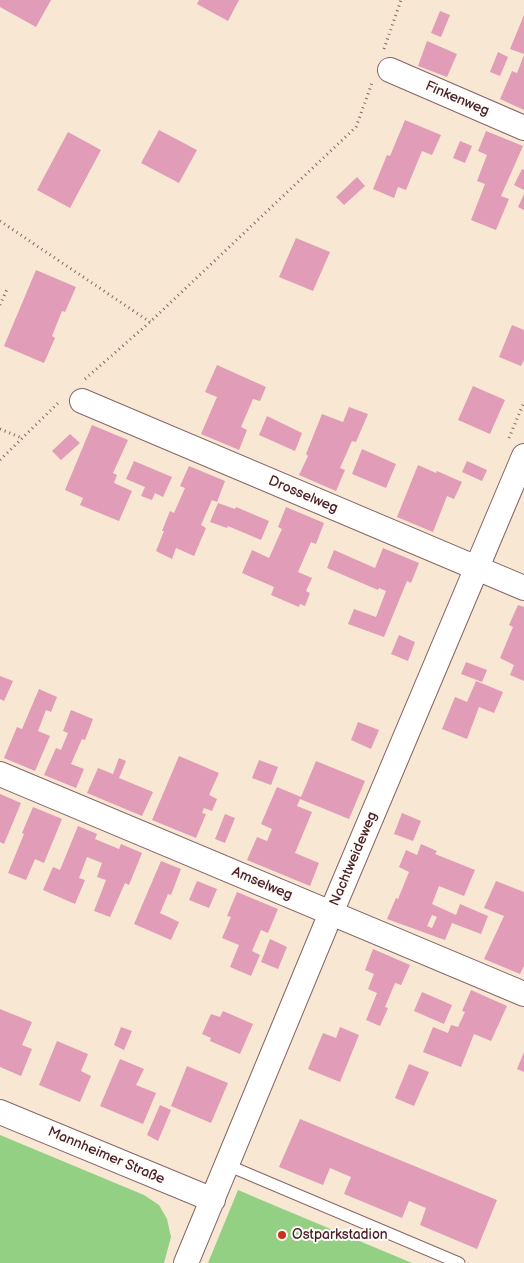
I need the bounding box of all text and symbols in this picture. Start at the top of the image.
street label: Finkenweg [422,78,492,120]
street label: Drosselweg [266,473,340,517]
street label: Nachtweideweg [327,809,381,909]
street label: Amselweg [229,864,295,904]
street label: Mannheimer Straße [45,1124,167,1188]
place label: Ostparkstadion [292,1227,388,1243]
marker: Ostparkstadion [276,1229,288,1241]

